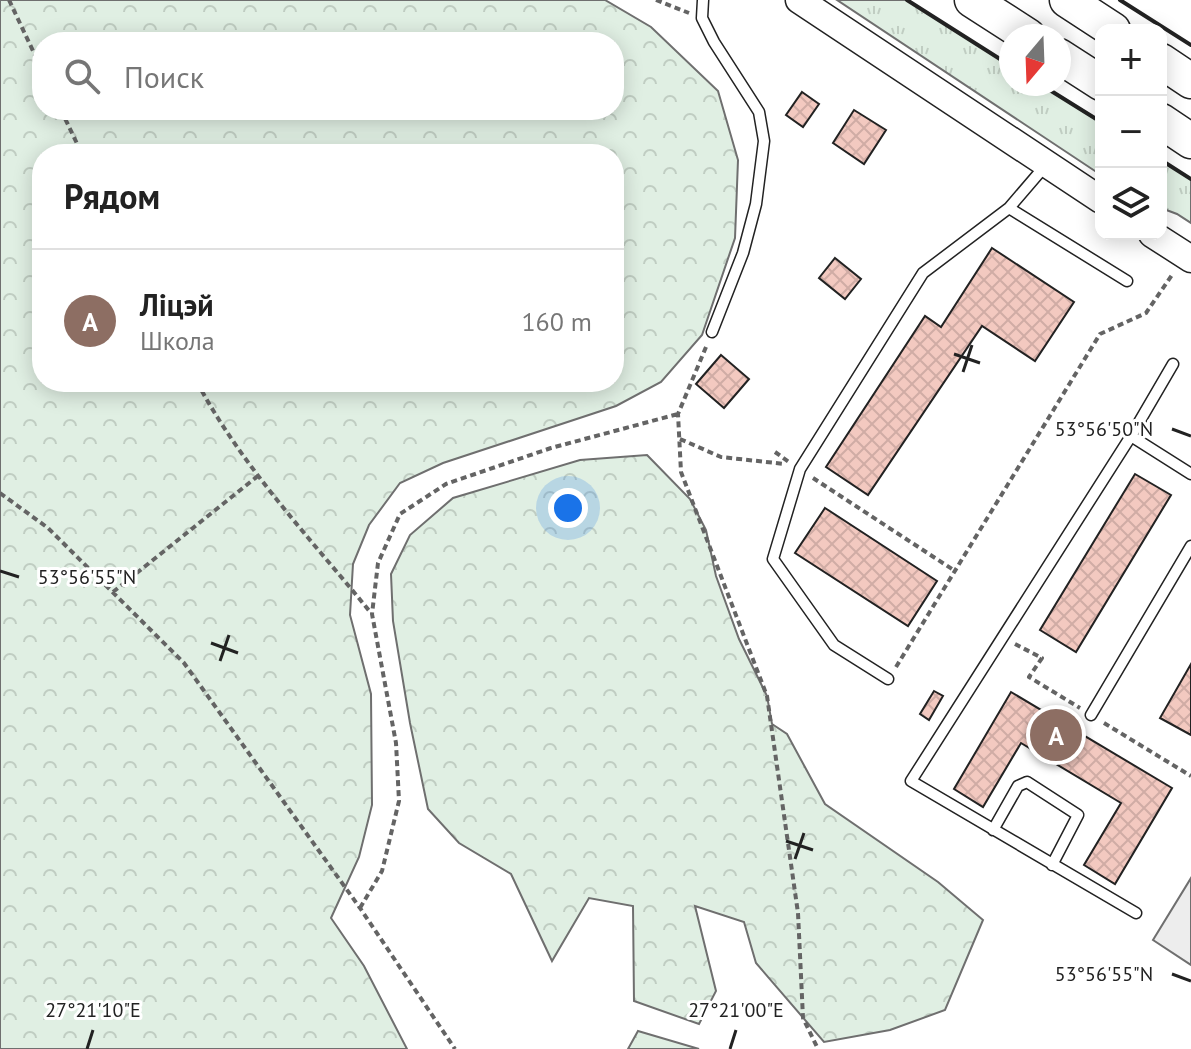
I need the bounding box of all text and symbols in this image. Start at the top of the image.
north arrow [999,24,1071,96]
map controls [1095,24,1167,240]
button: + [1095,24,1167,96]
search box [32,32,624,120]
icon: search [60,54,104,98]
text: Поиск [124,57,204,96]
button: − [1095,96,1167,168]
button: layers [1095,168,1167,240]
text: Рядом [64,174,160,218]
text: Ліцэй [140,285,214,324]
text: A [82,305,98,338]
text: 160 m [521,305,592,338]
text: Школа [140,324,215,357]
text: 53°56'50"N [1055,416,1153,442]
your location [548,488,588,528]
text: 53°56'55"N [38,564,136,590]
pin: A [1030,705,1082,765]
text: 53°56'55"N [1055,961,1153,987]
text: 27°21'10"E [45,997,141,1023]
text: 27°21'00"E [688,997,784,1023]

